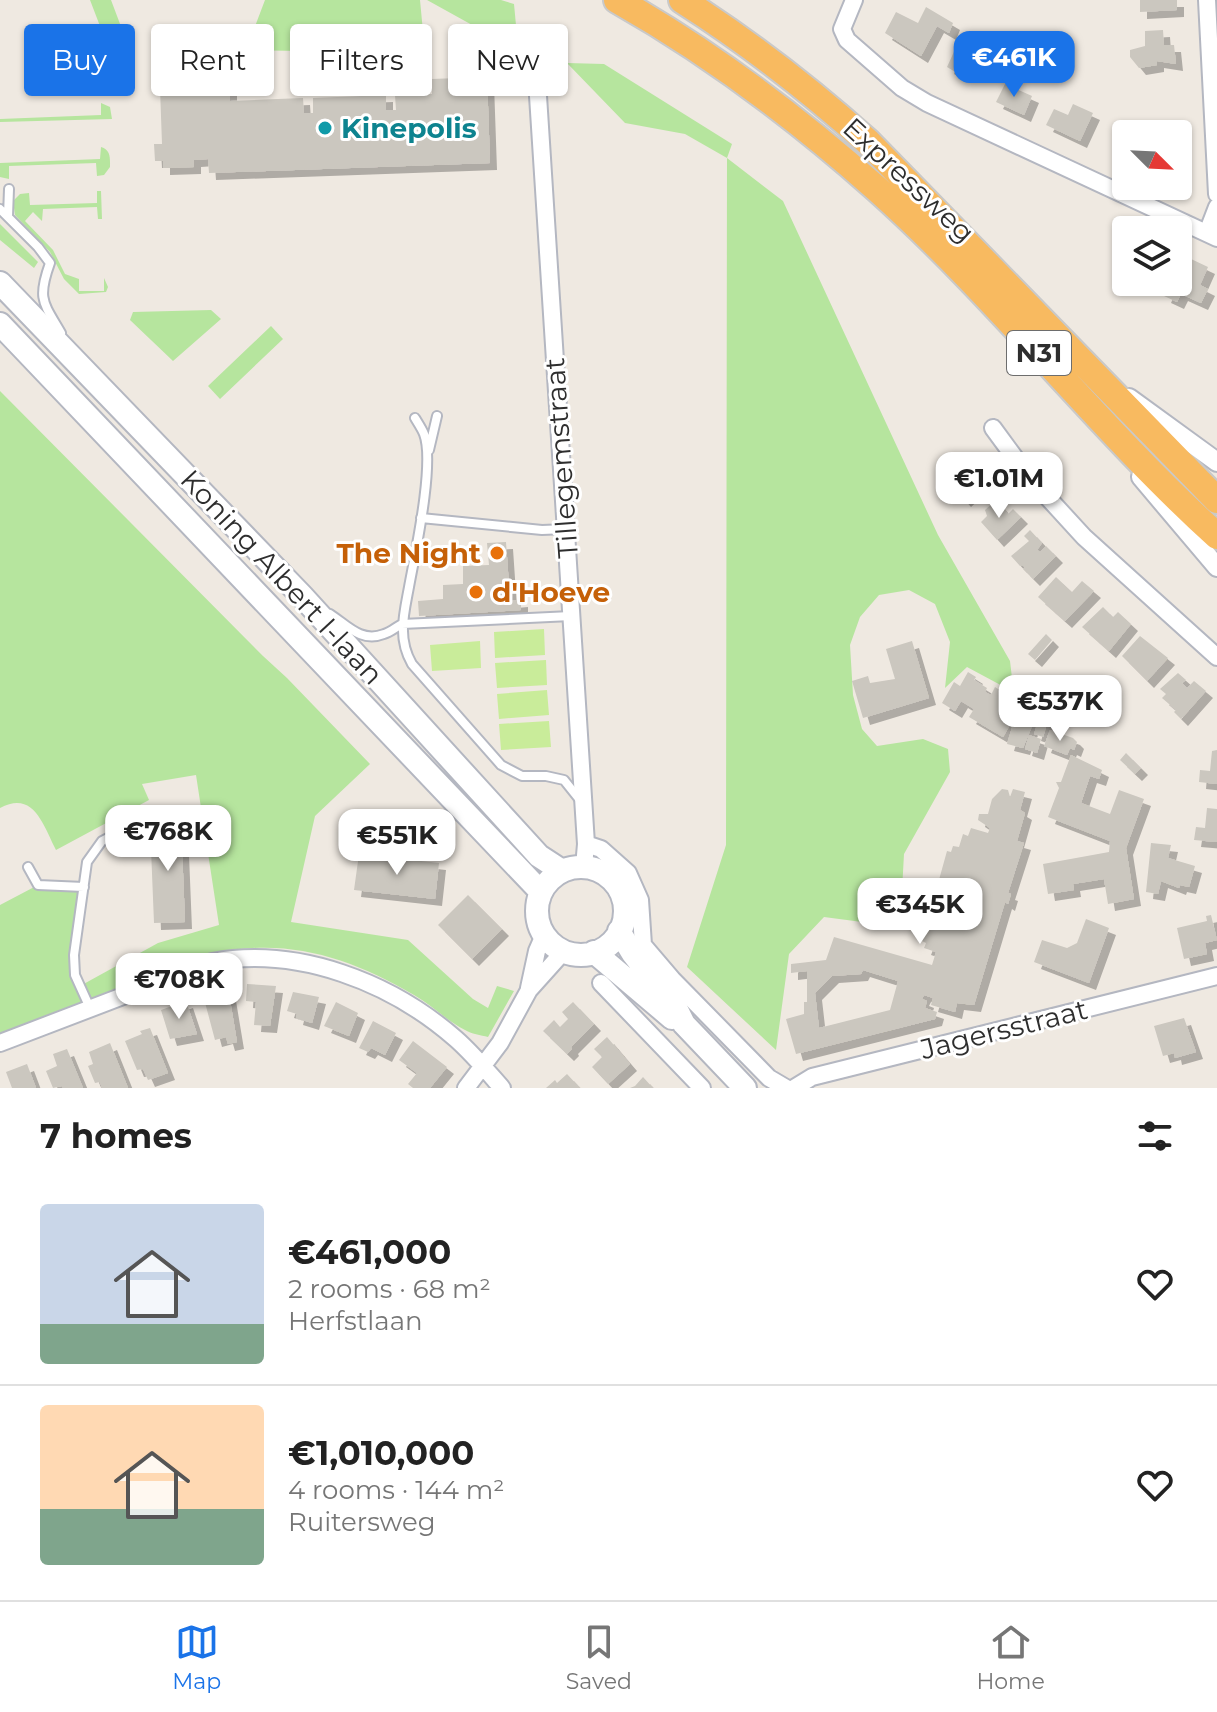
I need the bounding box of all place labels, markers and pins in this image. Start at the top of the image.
pin: €461K [958,31,1070,99]
place label: Kinepolis [341,111,477,145]
marker: Kinepolis [316,119,334,137]
pin: €1.01M [934,452,1064,520]
place label: The Night [336,536,481,570]
marker: The Night [488,544,506,562]
place label: d'Hoeve [492,575,610,609]
marker: d'Hoeve [467,583,485,601]
pin: €537K [1004,675,1116,743]
pin: €768K [112,805,224,873]
pin: €551K [341,809,453,877]
pin: €345K [864,878,976,946]
pin: €708K [123,953,235,1021]

